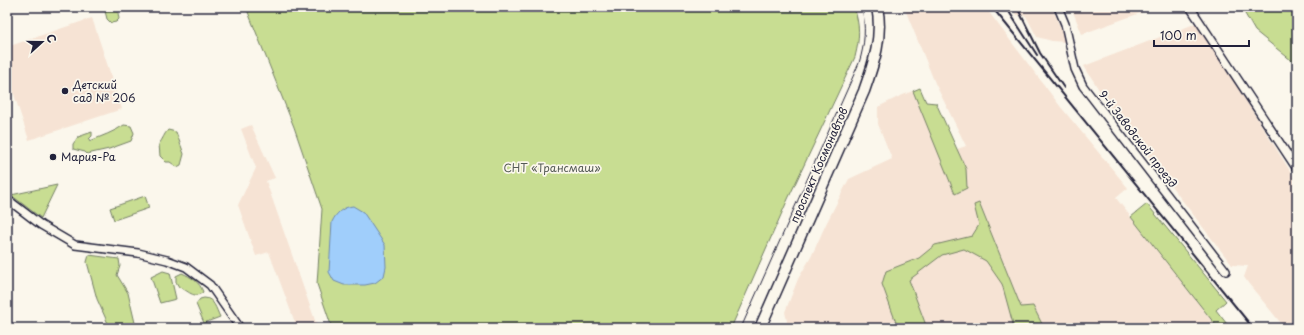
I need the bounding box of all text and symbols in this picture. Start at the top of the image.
north arrow [22,22,62,62]
scale bar [1154,22,1249,48]
text: 100 m [1160,26,1197,44]
text: С [42,31,61,45]
place label: Детский сад № 206 [72,76,135,106]
marker: Детский сад № 206 [60,86,70,96]
street label: 9-й Заводской проезд [1095,86,1182,191]
street label: проспект Космонавтов [785,104,852,225]
place label: Мария-Ра [61,148,116,165]
marker: Мария-Ра [48,152,58,162]
park label: СНТ «Трансмаш» [503,159,601,176]

